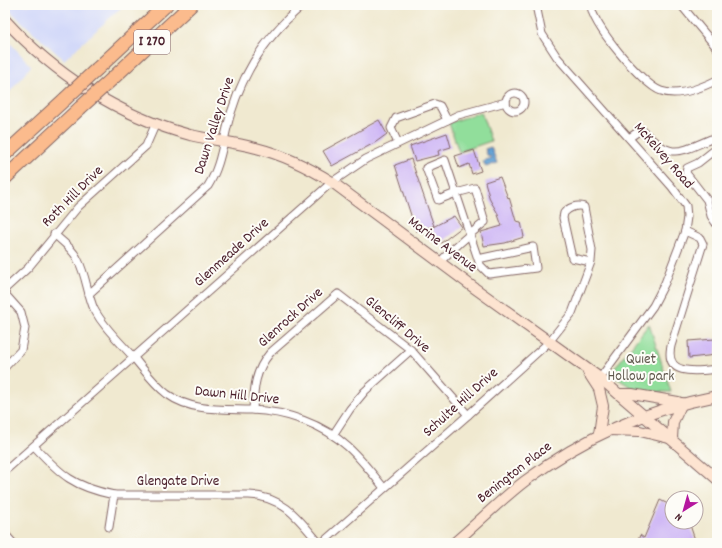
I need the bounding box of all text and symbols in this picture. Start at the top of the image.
road number: I 270 [134,30,170,54]
street label: Dawn Valley Drive [189,74,241,178]
street label: McKelvey Road [628,118,698,194]
street label: Roth Hill Drive [37,161,109,233]
street label: Marine Avenue [403,211,482,279]
street label: Glenmeade Drive [189,213,275,293]
street label: Glenrock Drive [253,282,329,353]
street label: Glencliff Drive [359,291,435,359]
park label: Quiet Hollow park [608,349,674,388]
street label: Schulte Hill Drive [418,363,504,443]
street label: Dawn Hill Drive [194,381,281,411]
street label: Benington Place [473,437,557,509]
street label: Glengate Drive [137,471,220,493]
north arrow [664,490,704,530]
text: N [672,508,686,524]

